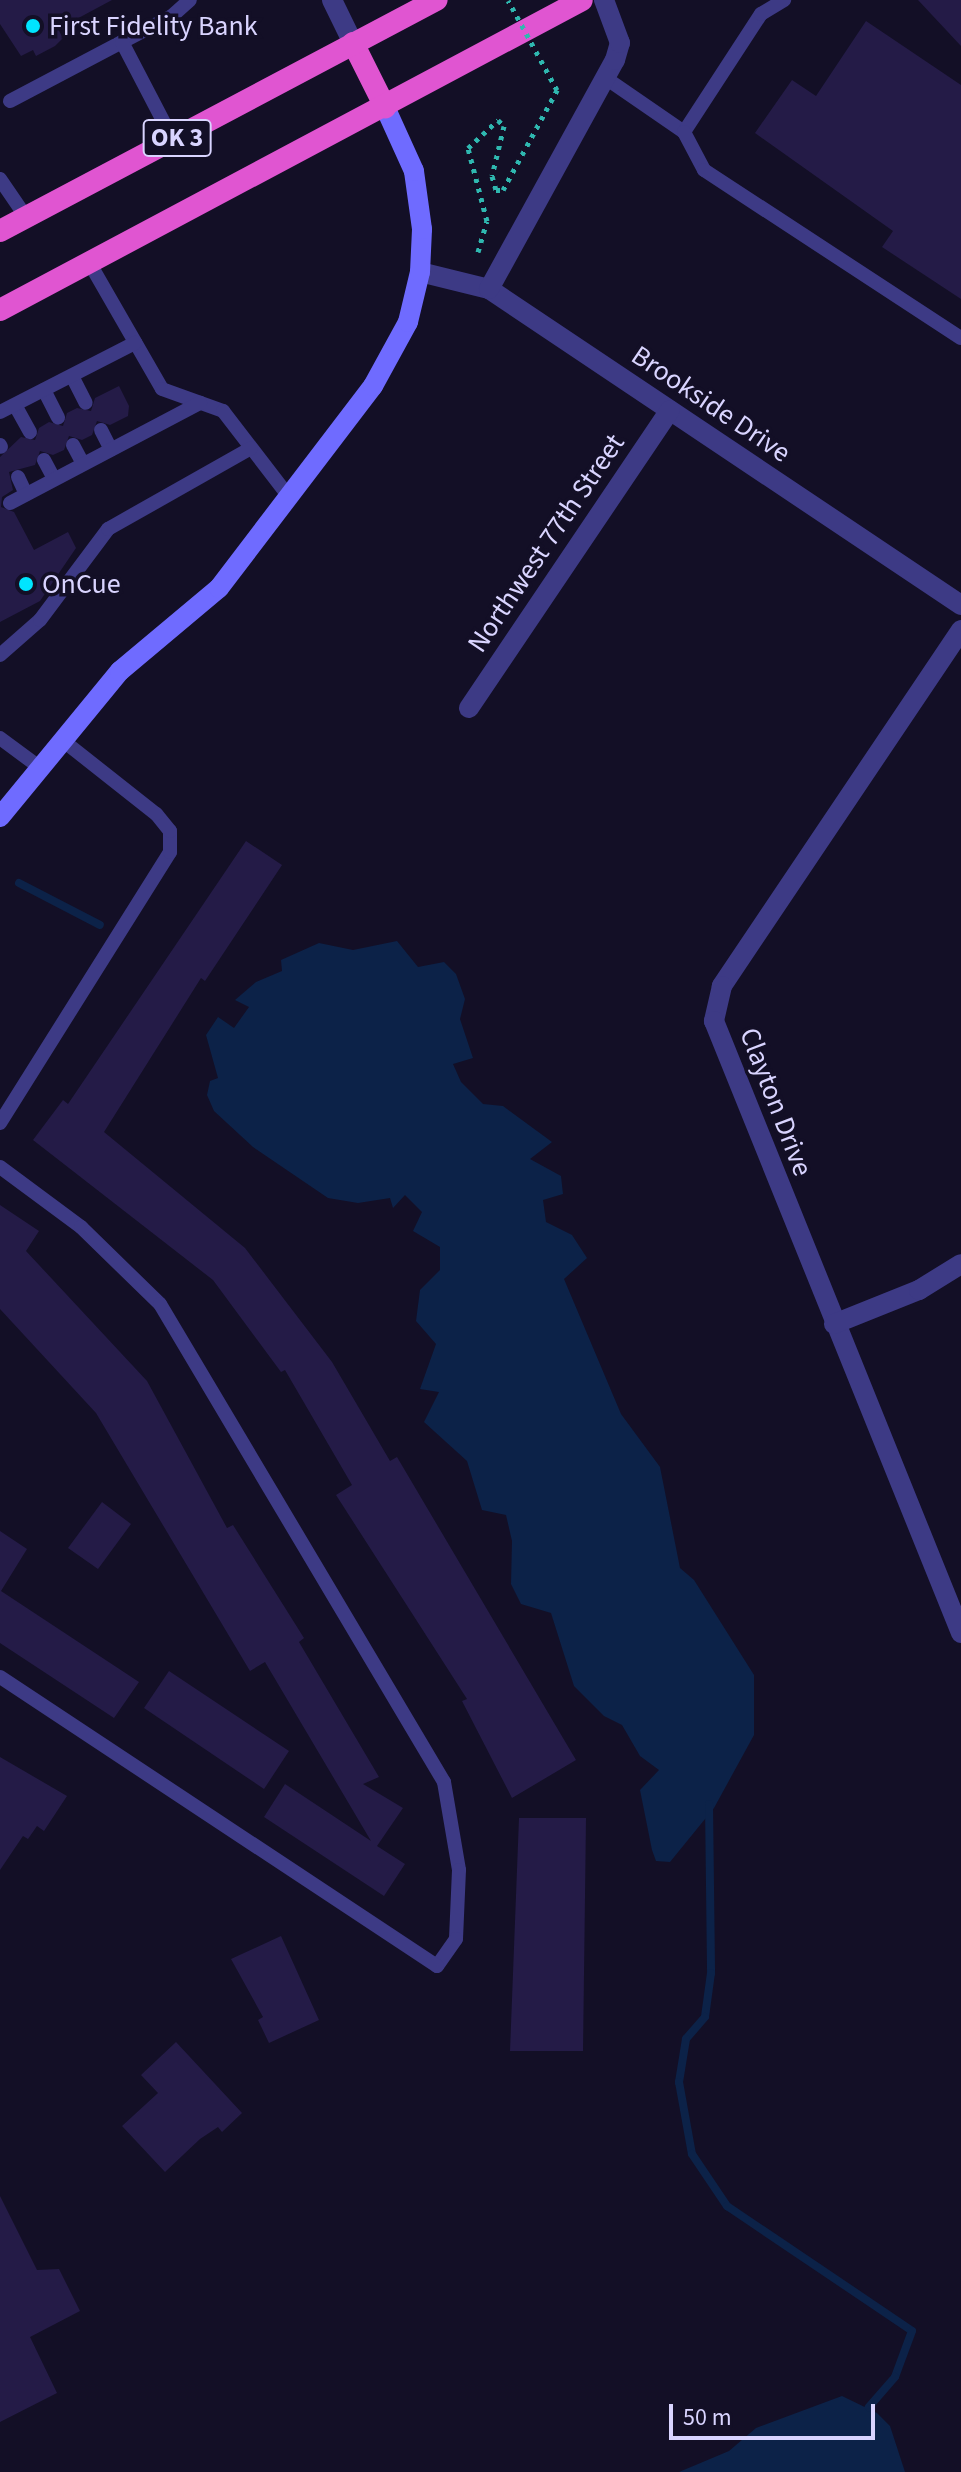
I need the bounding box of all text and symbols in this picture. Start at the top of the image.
place label: First Fidelity Bank [49,9,258,43]
marker: First Fidelity Bank [24,17,42,35]
road number: OK 3 [141,116,213,160]
street label: Brookside Drive [625,339,797,469]
street label: Northwest 77th Street [460,427,632,659]
place label: OnCue [42,567,121,601]
marker: OnCue [17,575,35,593]
street label: Clayton Drive [732,1023,820,1181]
scale bar [673,2388,879,2438]
text: 50 m [683,2400,732,2435]

